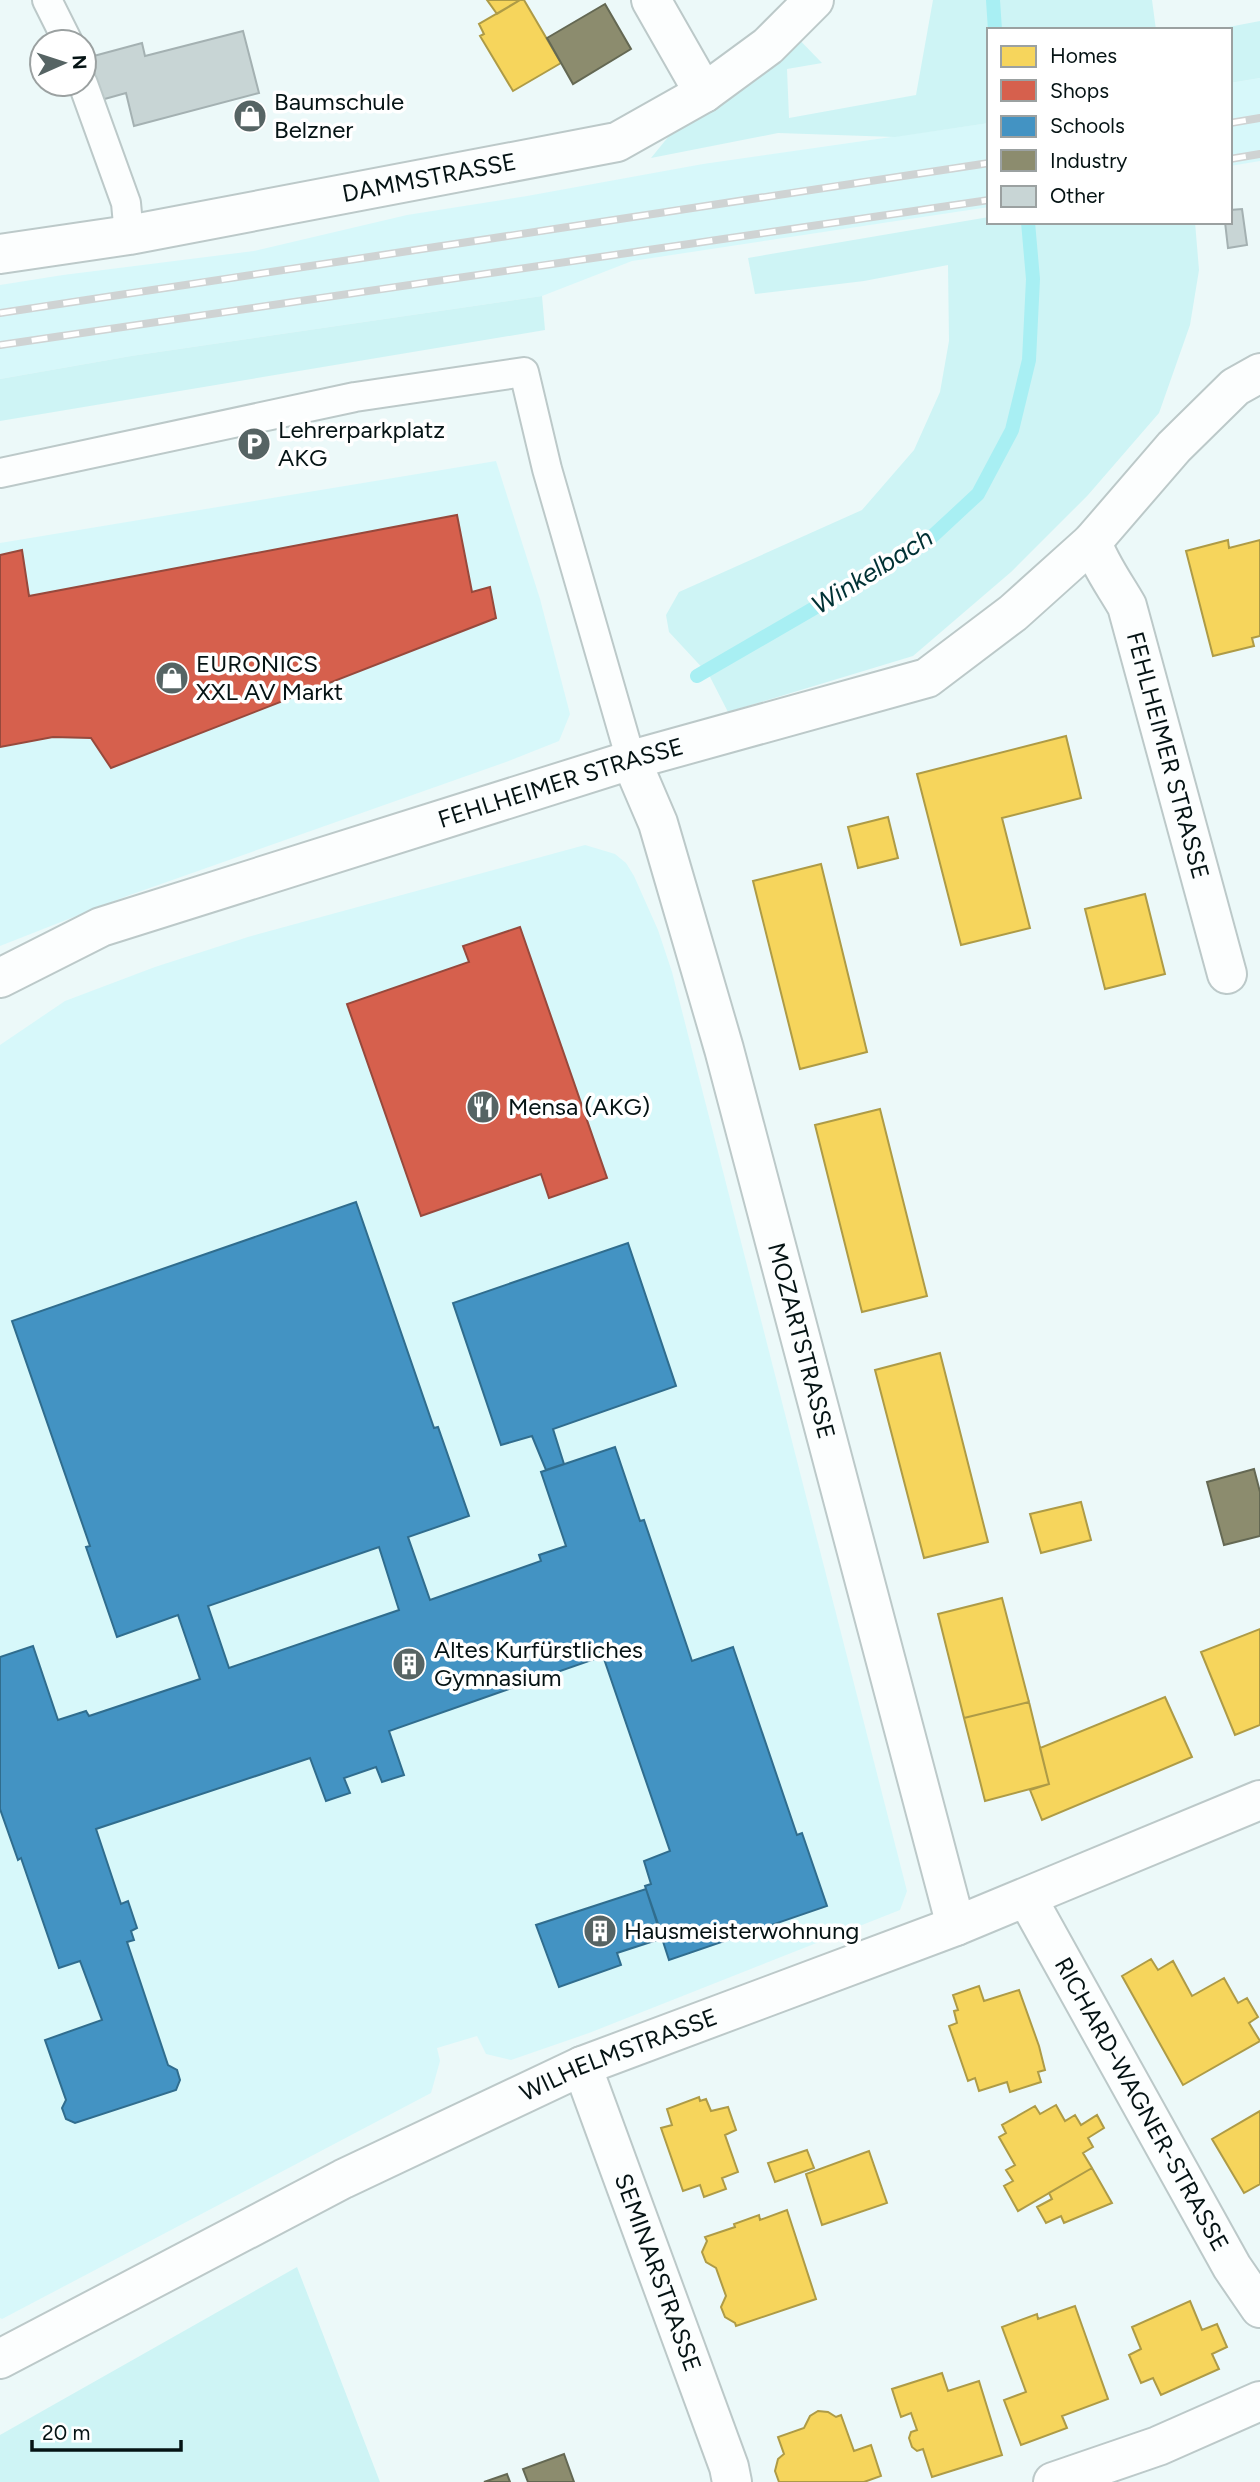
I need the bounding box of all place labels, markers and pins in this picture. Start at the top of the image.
place label: Baumschule Belzner [274,87,404,144]
shop icon: Baumschule Belzner [231,97,269,135]
place label: Lehrerparkplatz AKG [278,415,445,472]
parking icon: Lehrerparkplatz AKG [235,425,273,463]
place label: EURONICS XXL AV Markt [196,649,343,706]
shop icon: EURONICS XXL AV Markt [153,659,191,697]
restaurant icon: Mensa (AKG) [464,1088,502,1126]
place label: Mensa (AKG) [508,1092,650,1121]
place label: Altes Kurfürstliches Gymnasium [434,1635,643,1692]
building icon: Altes Kurfürstliches Gymnasium [390,1645,428,1683]
building icon: Hausmeisterwohnung [581,1912,619,1950]
place label: Hausmeisterwohnung [624,1916,859,1945]

